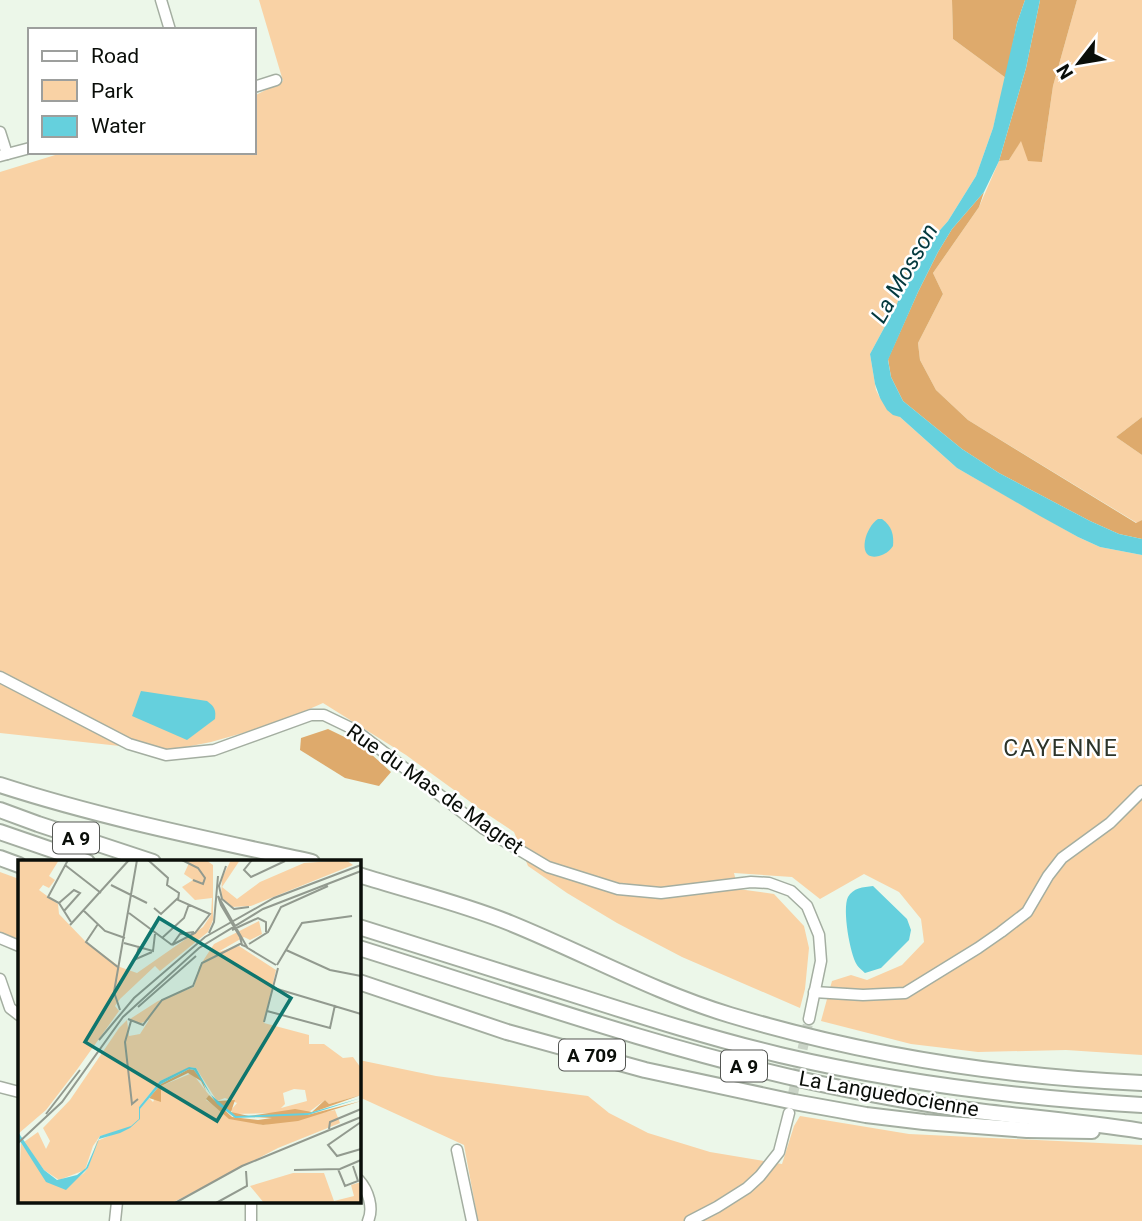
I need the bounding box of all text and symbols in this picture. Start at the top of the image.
legend [28,28,256,154]
north arrow [1044,28,1114,98]
text: Road [91,44,139,68]
text: N [1052,60,1078,83]
text: Park [91,79,134,103]
text: Water [91,114,146,138]
water label: La Mosson [865,219,944,328]
street label: Rue du Mas de Magret [342,719,528,859]
district label: CAYENNE [1003,735,1119,762]
road number: A 9 [53,822,99,853]
inset map [18,860,360,1204]
road number: A 709 [559,1040,625,1070]
road number: A 9 [721,1050,767,1082]
street label: La Languedocienne [797,1066,981,1122]

